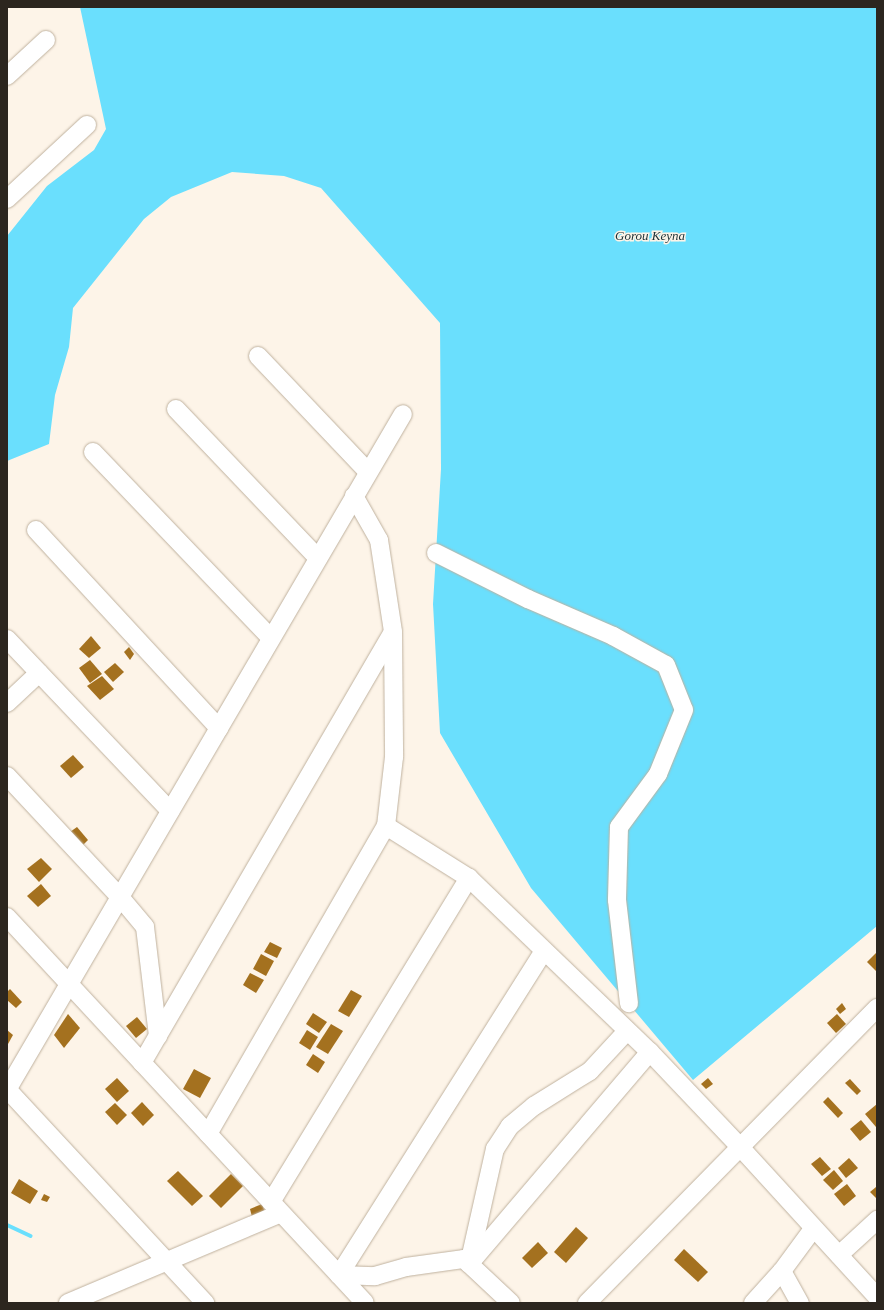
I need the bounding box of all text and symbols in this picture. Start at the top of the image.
water label: Gorou Keyna [615,228,685,244]

